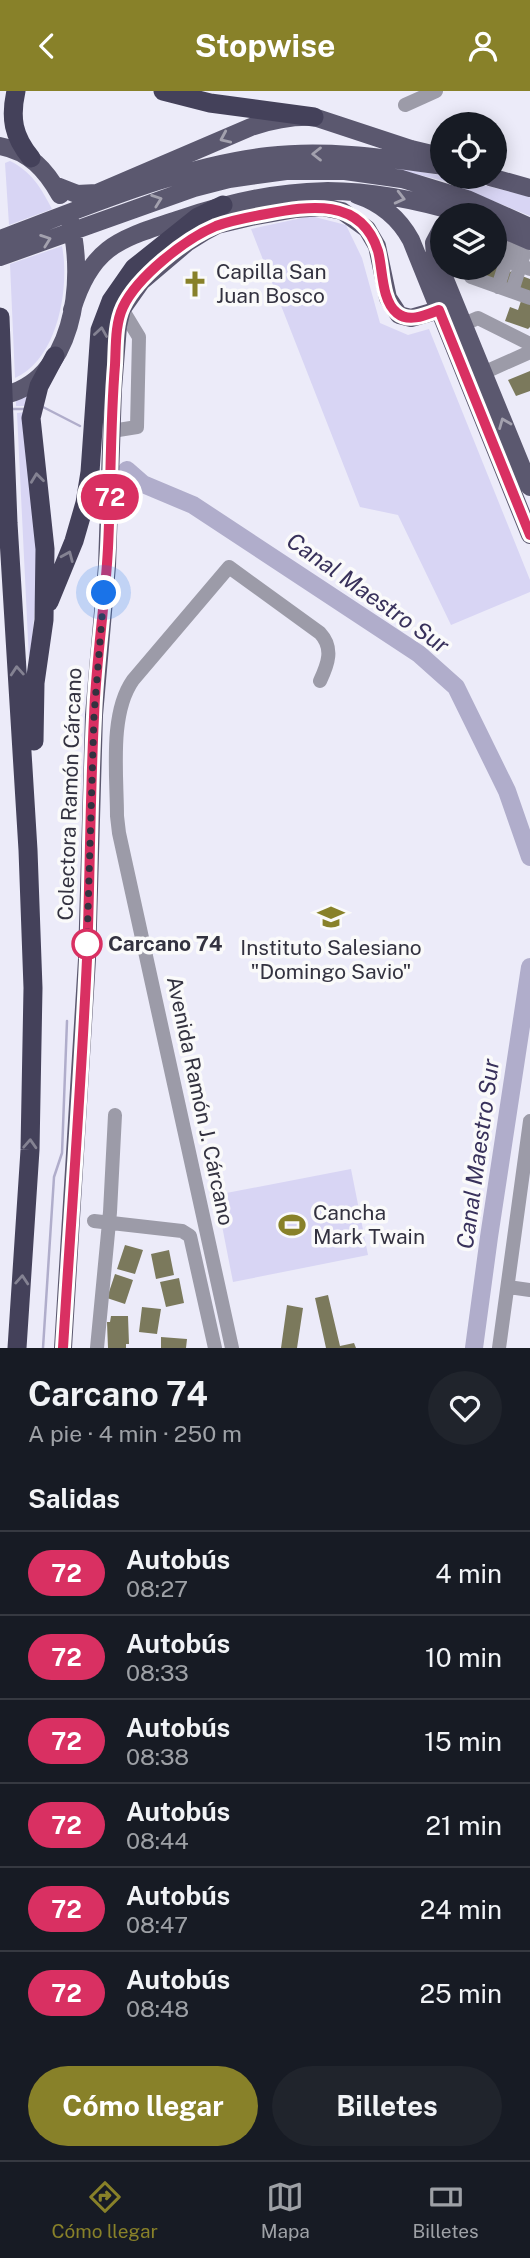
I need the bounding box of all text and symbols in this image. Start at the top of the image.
icon: back [28,27,66,65]
text: Stopwise [195,27,335,64]
icon: person [464,27,502,65]
map controls [430,112,507,280]
button: locate [430,112,507,189]
one-way arrow [220,130,232,144]
one-way arrow [311,146,322,162]
one-way arrow [394,190,406,204]
one-way arrow [151,195,163,209]
button: layers [430,203,507,280]
one-way arrow [40,234,52,248]
place label: Capilla San Juan Bosco [216,259,327,308]
church icon: Capilla San Juan Bosco [180,269,210,299]
one-way arrow [93,326,108,338]
one-way arrow [499,418,513,430]
one-way arrow [29,473,44,484]
line badge: 72 [78,474,142,520]
text: 72 [95,483,125,511]
water label: Canal Maestro Sur [282,527,455,659]
one-way arrow [59,551,73,563]
your location [86,575,121,610]
one-way arrow [10,665,25,676]
street label: Colectora Ramón Cárcano [53,667,86,921]
school or university icon: Instituto Salesiano "Domingo Savio" [316,902,346,932]
marker: Carcano 74 [72,929,102,959]
place label: Carcano 74 [108,931,223,956]
place label: Instituto Salesiano "Domingo Savio" [240,935,422,984]
street label: Avenida Ramón J. Cárcano [162,974,239,1228]
water label: Canal Maestro Sur [451,1057,504,1251]
one-way arrow [23,1138,38,1149]
place label: Cancha Mark Twain [313,1200,425,1249]
sports icon: Cancha Mark Twain [277,1210,307,1240]
one-way arrow [14,1274,29,1285]
button: heart [428,1371,502,1445]
text: Carcano 74 [28,1375,208,1413]
text: A pie · 4 min · 250 m [28,1420,242,1447]
text: Salidas [28,1483,120,1514]
text: Autobús [126,1544,230,1575]
text: 4 min [435,1558,502,1589]
text: 72 [51,1559,82,1587]
text: 08:27 [126,1575,188,1602]
text: Autobús [126,1628,230,1659]
text: 10 min [425,1642,502,1673]
text: 72 [51,1643,82,1671]
text: 08:33 [126,1659,189,1686]
text: Autobús [126,1712,230,1743]
text: 15 min [424,1726,502,1757]
text: 72 [51,1727,82,1755]
text: 08:38 [126,1743,189,1770]
text: Autobús [126,1796,230,1827]
text: 21 min [426,1810,502,1841]
text: 72 [51,1811,82,1839]
text: 08:44 [126,1827,189,1854]
text: Autobús [126,1880,230,1911]
text: 24 min [420,1894,502,1925]
text: 72 [51,1895,82,1923]
text: 08:47 [126,1911,188,1938]
text: Autobús [126,1964,230,1995]
text: 25 min [419,1978,502,2009]
text: 72 [51,1979,82,2007]
text: 08:48 [126,1995,189,2022]
button: Cómo llegar [28,2066,258,2146]
button: Billetes [272,2066,502,2146]
tab: Cómo llegar [51,2178,158,2242]
tab: Mapa [261,2178,310,2242]
tab: Billetes [412,2178,479,2242]

